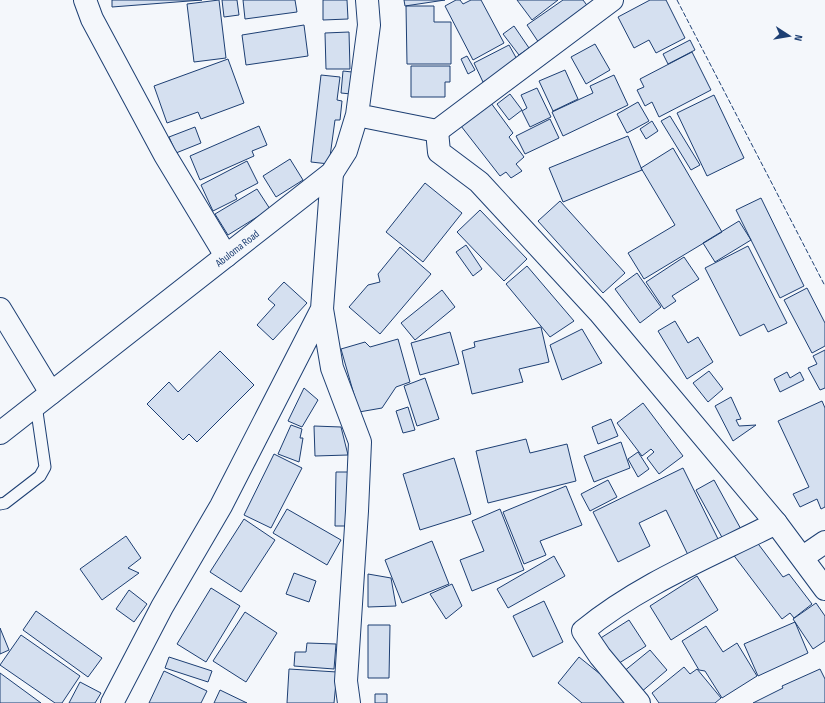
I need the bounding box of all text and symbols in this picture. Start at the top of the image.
north arrow [769,16,809,56]
text: N [791,34,805,42]
street label: Abuloma Road [212,227,262,270]

